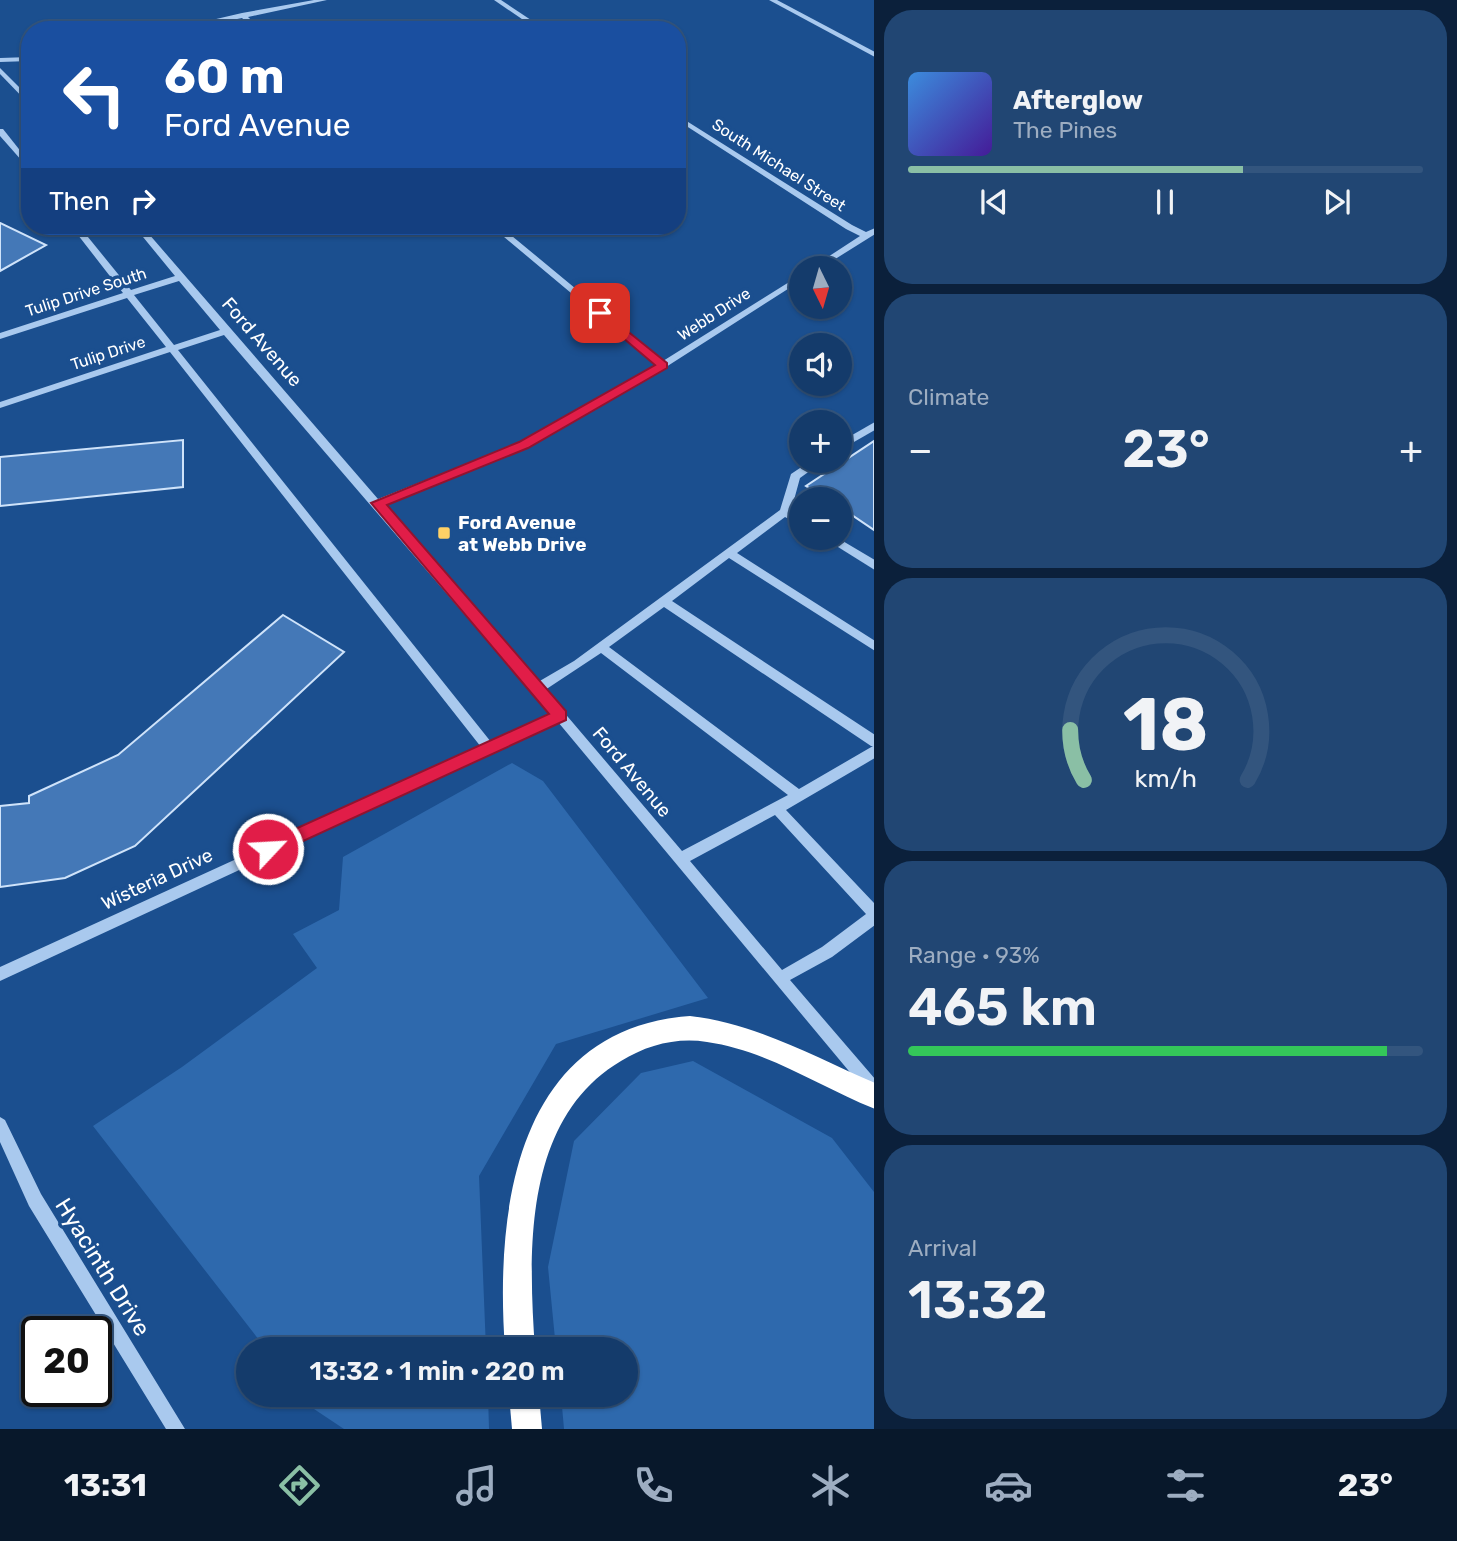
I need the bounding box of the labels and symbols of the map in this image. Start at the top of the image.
street label: South Michael Street [709,115,849,215]
north arrow [789,256,852,318]
street label: Tulip Drive South [23,263,149,321]
pin [570,283,630,343]
street label: Webb Drive [674,283,754,345]
street label: Ford Avenue [217,293,307,391]
street label: Tulip Drive [68,332,148,374]
place label: Ford Avenue at Webb Drive [458,511,587,556]
marker: Ford Avenue at Webb Drive [436,525,452,541]
street label: Ford Avenue [588,722,676,822]
position arrow [231,812,305,886]
street label: Wisteria Drive [98,843,216,915]
street label: Hyacinth Drive [49,1193,157,1341]
speed limit sign: 20 [21,1316,112,1407]

